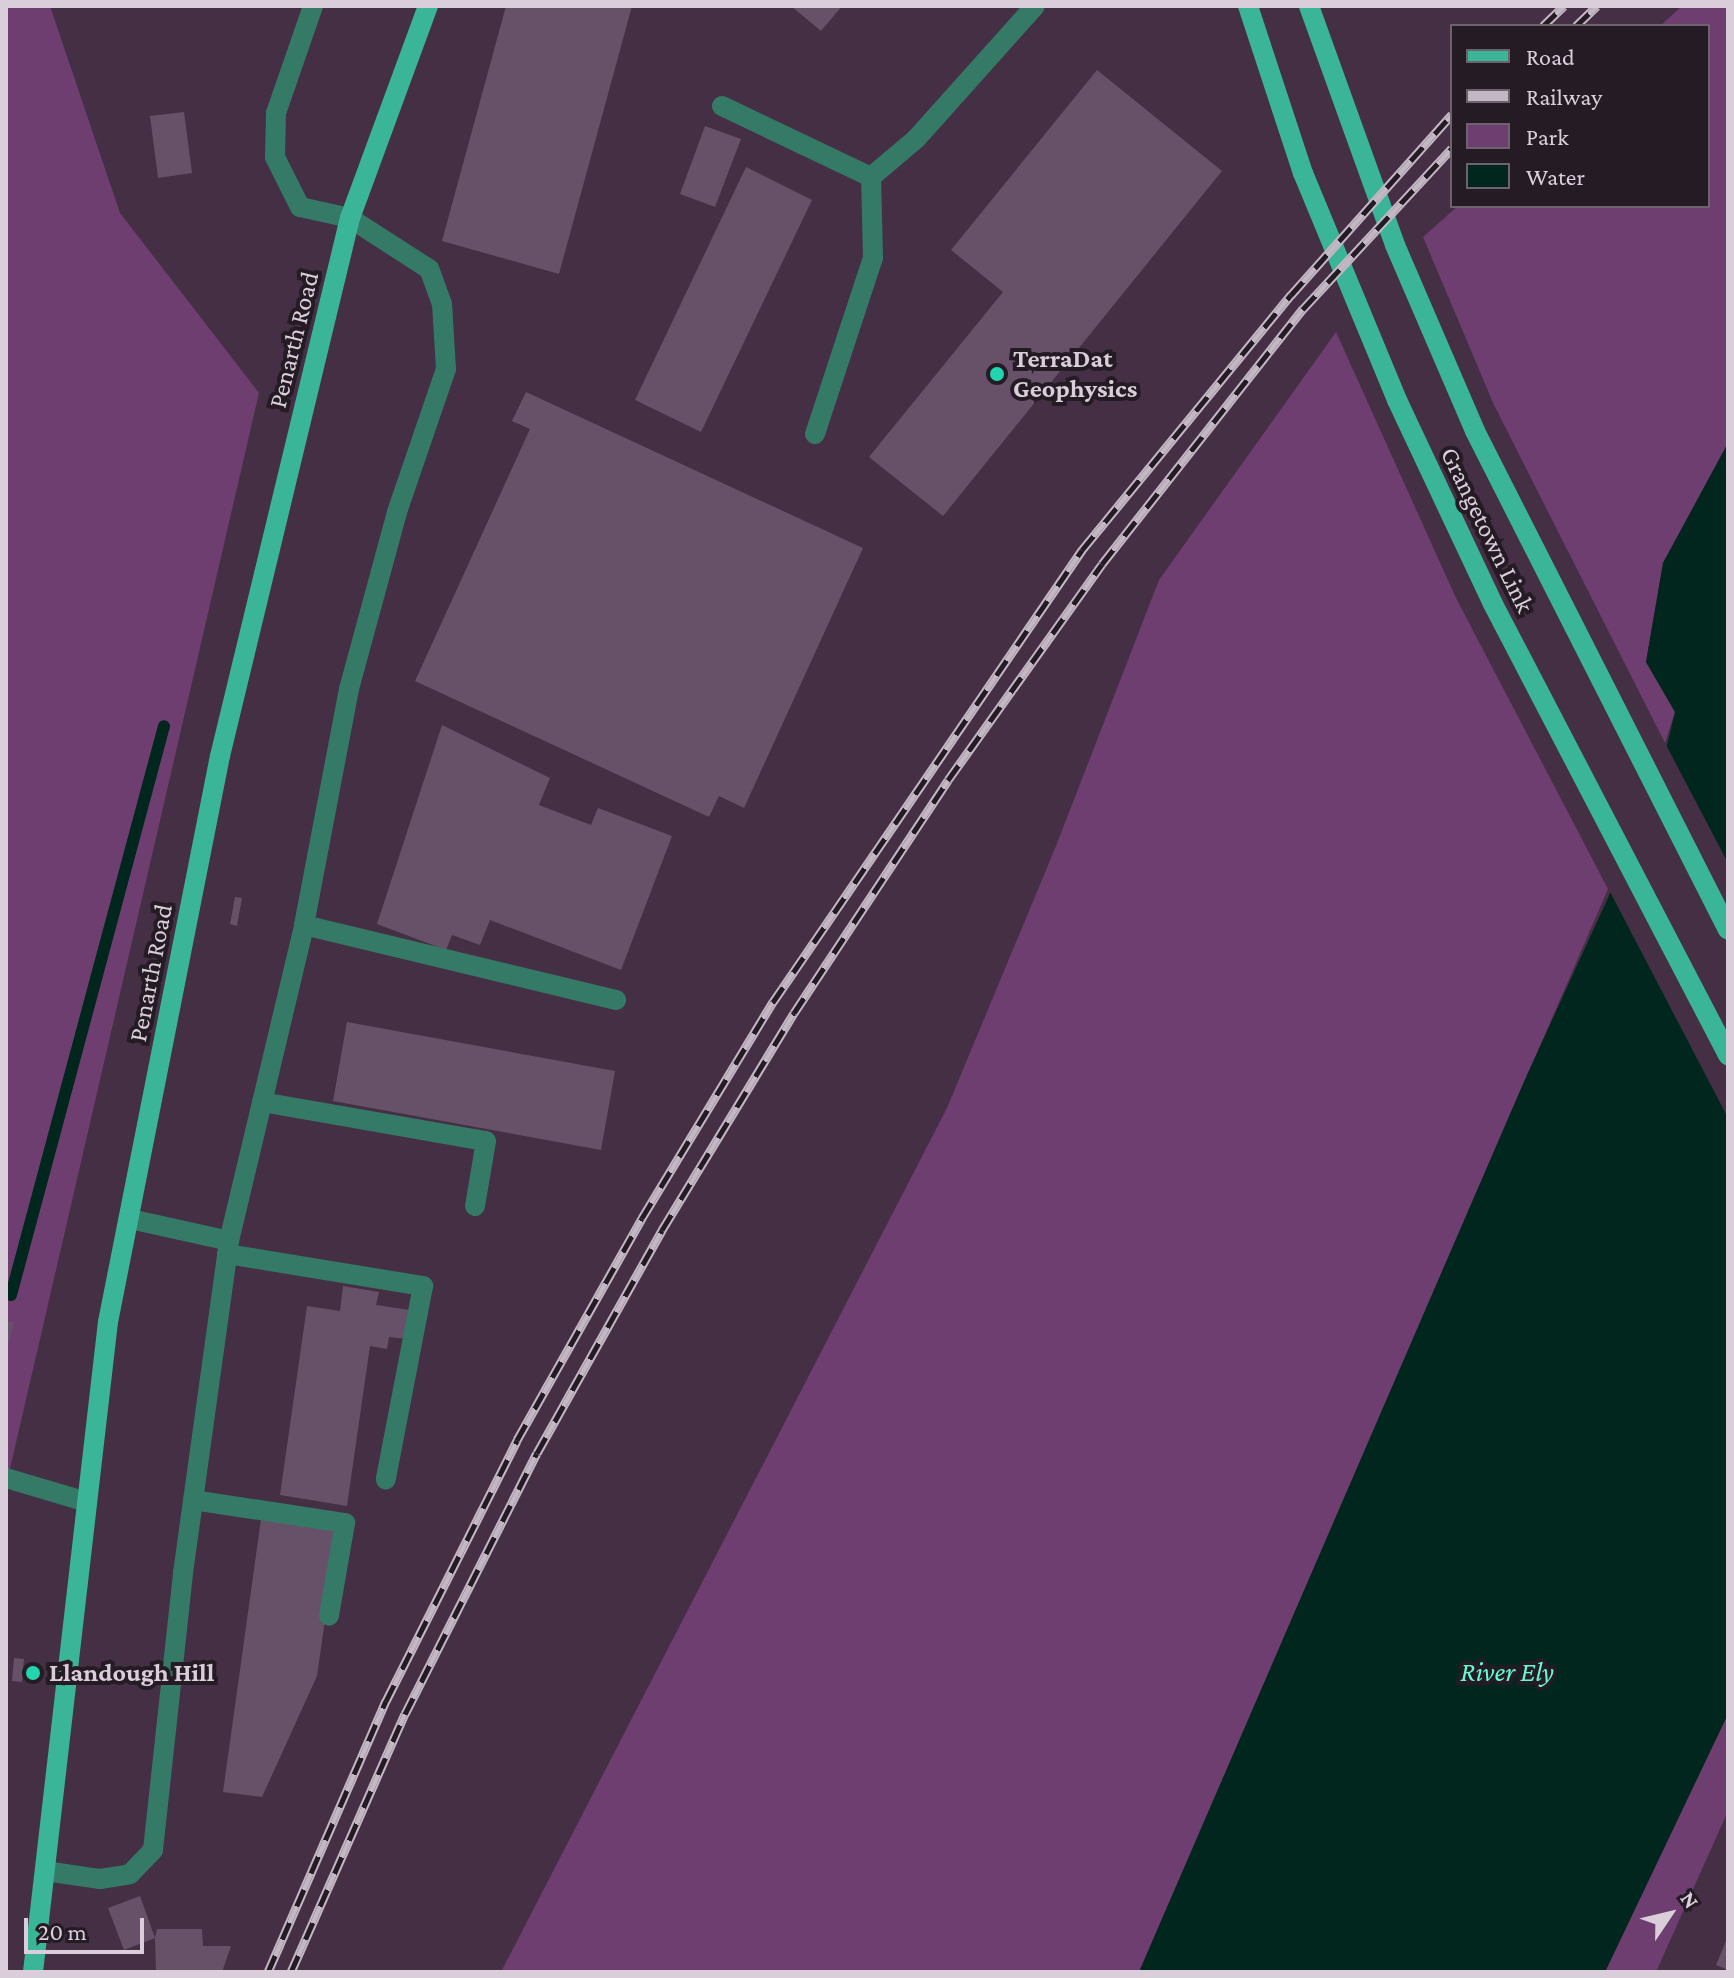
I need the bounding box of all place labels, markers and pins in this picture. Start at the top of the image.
place label: TerraDat Geophysics [1013,343,1137,404]
marker: TerraDat Geophysics [988,365,1006,383]
place label: Llandough Hill [49,1657,214,1689]
marker: Llandough Hill [24,1664,42,1682]

